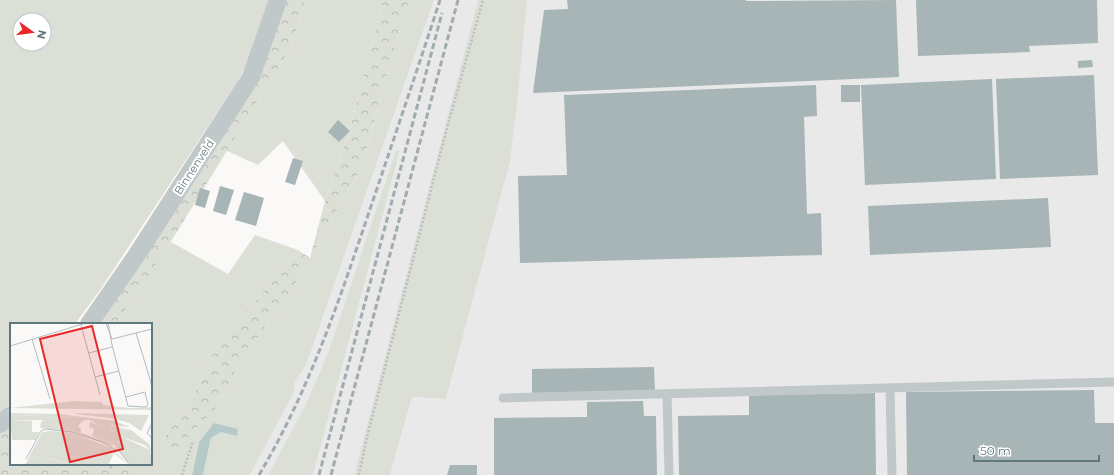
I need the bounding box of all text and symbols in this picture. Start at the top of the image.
north arrow [12,12,52,52]
text: N [34,28,50,40]
street label: Binnenveld [171,137,217,197]
inset map [10,323,152,465]
scale bar [974,437,1099,463]
text: 50 m [980,443,1011,458]

